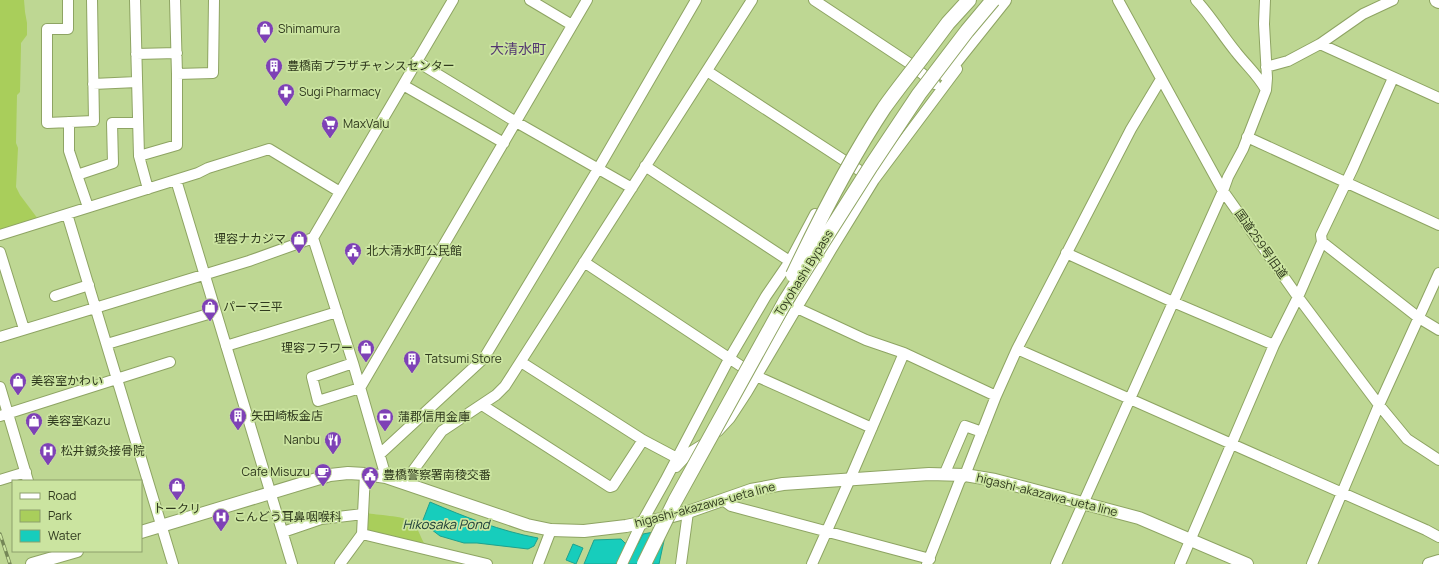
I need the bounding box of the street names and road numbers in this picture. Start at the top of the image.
street label: 国道259号旧道 [1231,206,1292,282]
street label: Toyohashi Bypass [770,226,837,319]
street label: higashi-akazawa-ueta line [975,469,1120,520]
street label: higashi-akazawa-ueta line [633,478,777,531]

